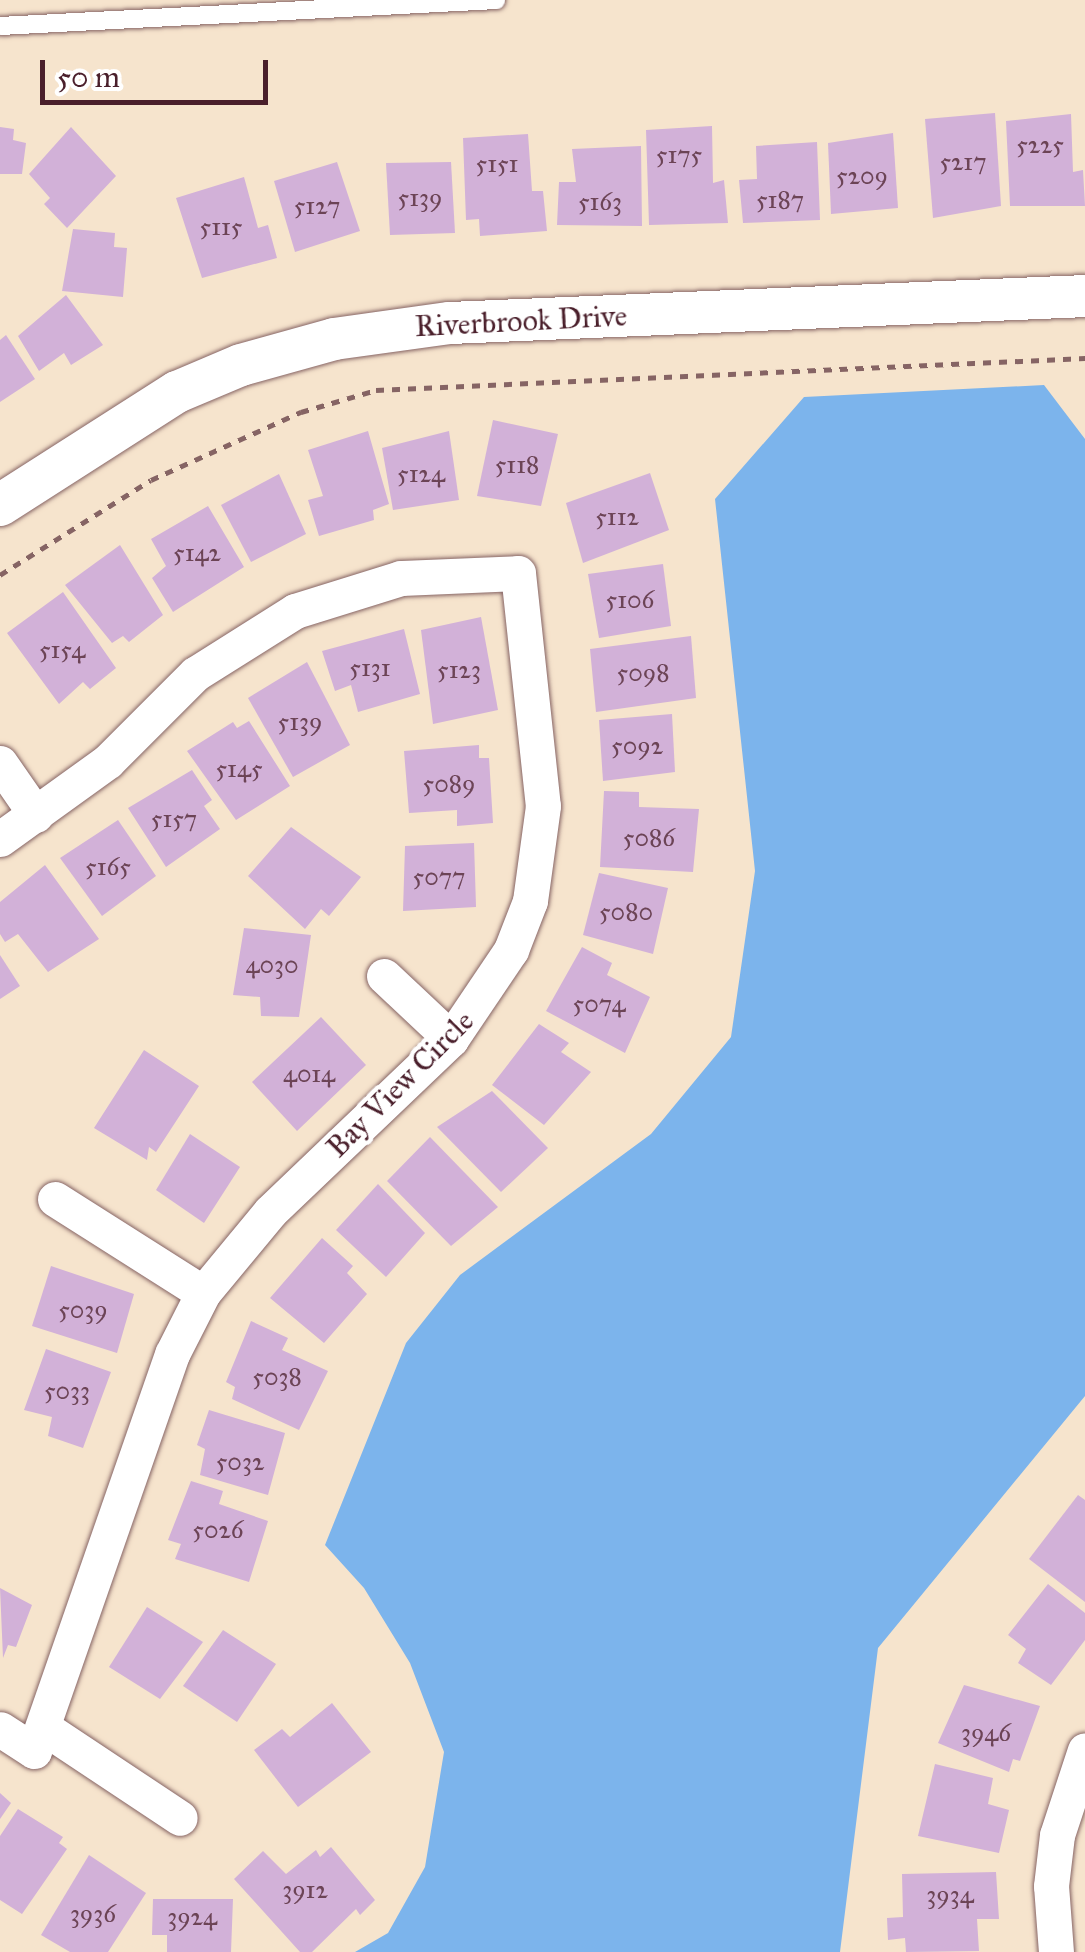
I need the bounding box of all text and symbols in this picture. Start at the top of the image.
scale bar [45,40,272,102]
text: 50 m [57,59,120,95]
house number: 5225 [1016,130,1064,160]
house number: 5175 [656,140,702,170]
house number: 5217 [939,147,987,177]
house number: 5151 [476,149,518,179]
house number: 5209 [836,161,888,191]
house number: 5139 [398,183,442,213]
house number: 5187 [756,185,804,215]
house number: 5163 [578,187,622,217]
house number: 5127 [294,191,340,221]
house number: 5115 [200,212,242,242]
street label: Riverbrook Drive [414,297,628,345]
house number: 5118 [495,450,539,480]
house number: 5124 [397,459,445,489]
house number: 5112 [595,502,639,532]
house number: 5142 [173,538,221,568]
house number: 5106 [606,585,654,615]
house number: 5154 [39,635,85,665]
house number: 5131 [349,653,391,683]
house number: 5123 [437,655,481,685]
house number: 5098 [617,658,669,688]
house number: 5139 [278,707,322,737]
house number: 5092 [611,731,663,761]
house number: 5145 [215,754,263,784]
house number: 5089 [423,769,475,799]
house number: 5157 [151,804,197,834]
house number: 5086 [623,823,675,853]
house number: 5165 [85,852,131,882]
house number: 5077 [413,862,465,892]
house number: 5080 [599,897,653,927]
house number: 4030 [245,950,299,980]
house number: 5074 [573,989,625,1019]
street label: Bay View Circle [319,1003,481,1165]
house number: 4014 [283,1059,335,1089]
house number: 5039 [58,1295,108,1325]
house number: 5038 [252,1362,302,1392]
house number: 5033 [44,1376,90,1406]
house number: 5032 [216,1447,264,1477]
house number: 5026 [192,1515,244,1545]
house number: 3946 [961,1718,1011,1748]
house number: 3912 [282,1875,328,1905]
house number: 3934 [926,1880,974,1910]
house number: 3936 [70,1899,116,1929]
house number: 3924 [167,1902,217,1932]

